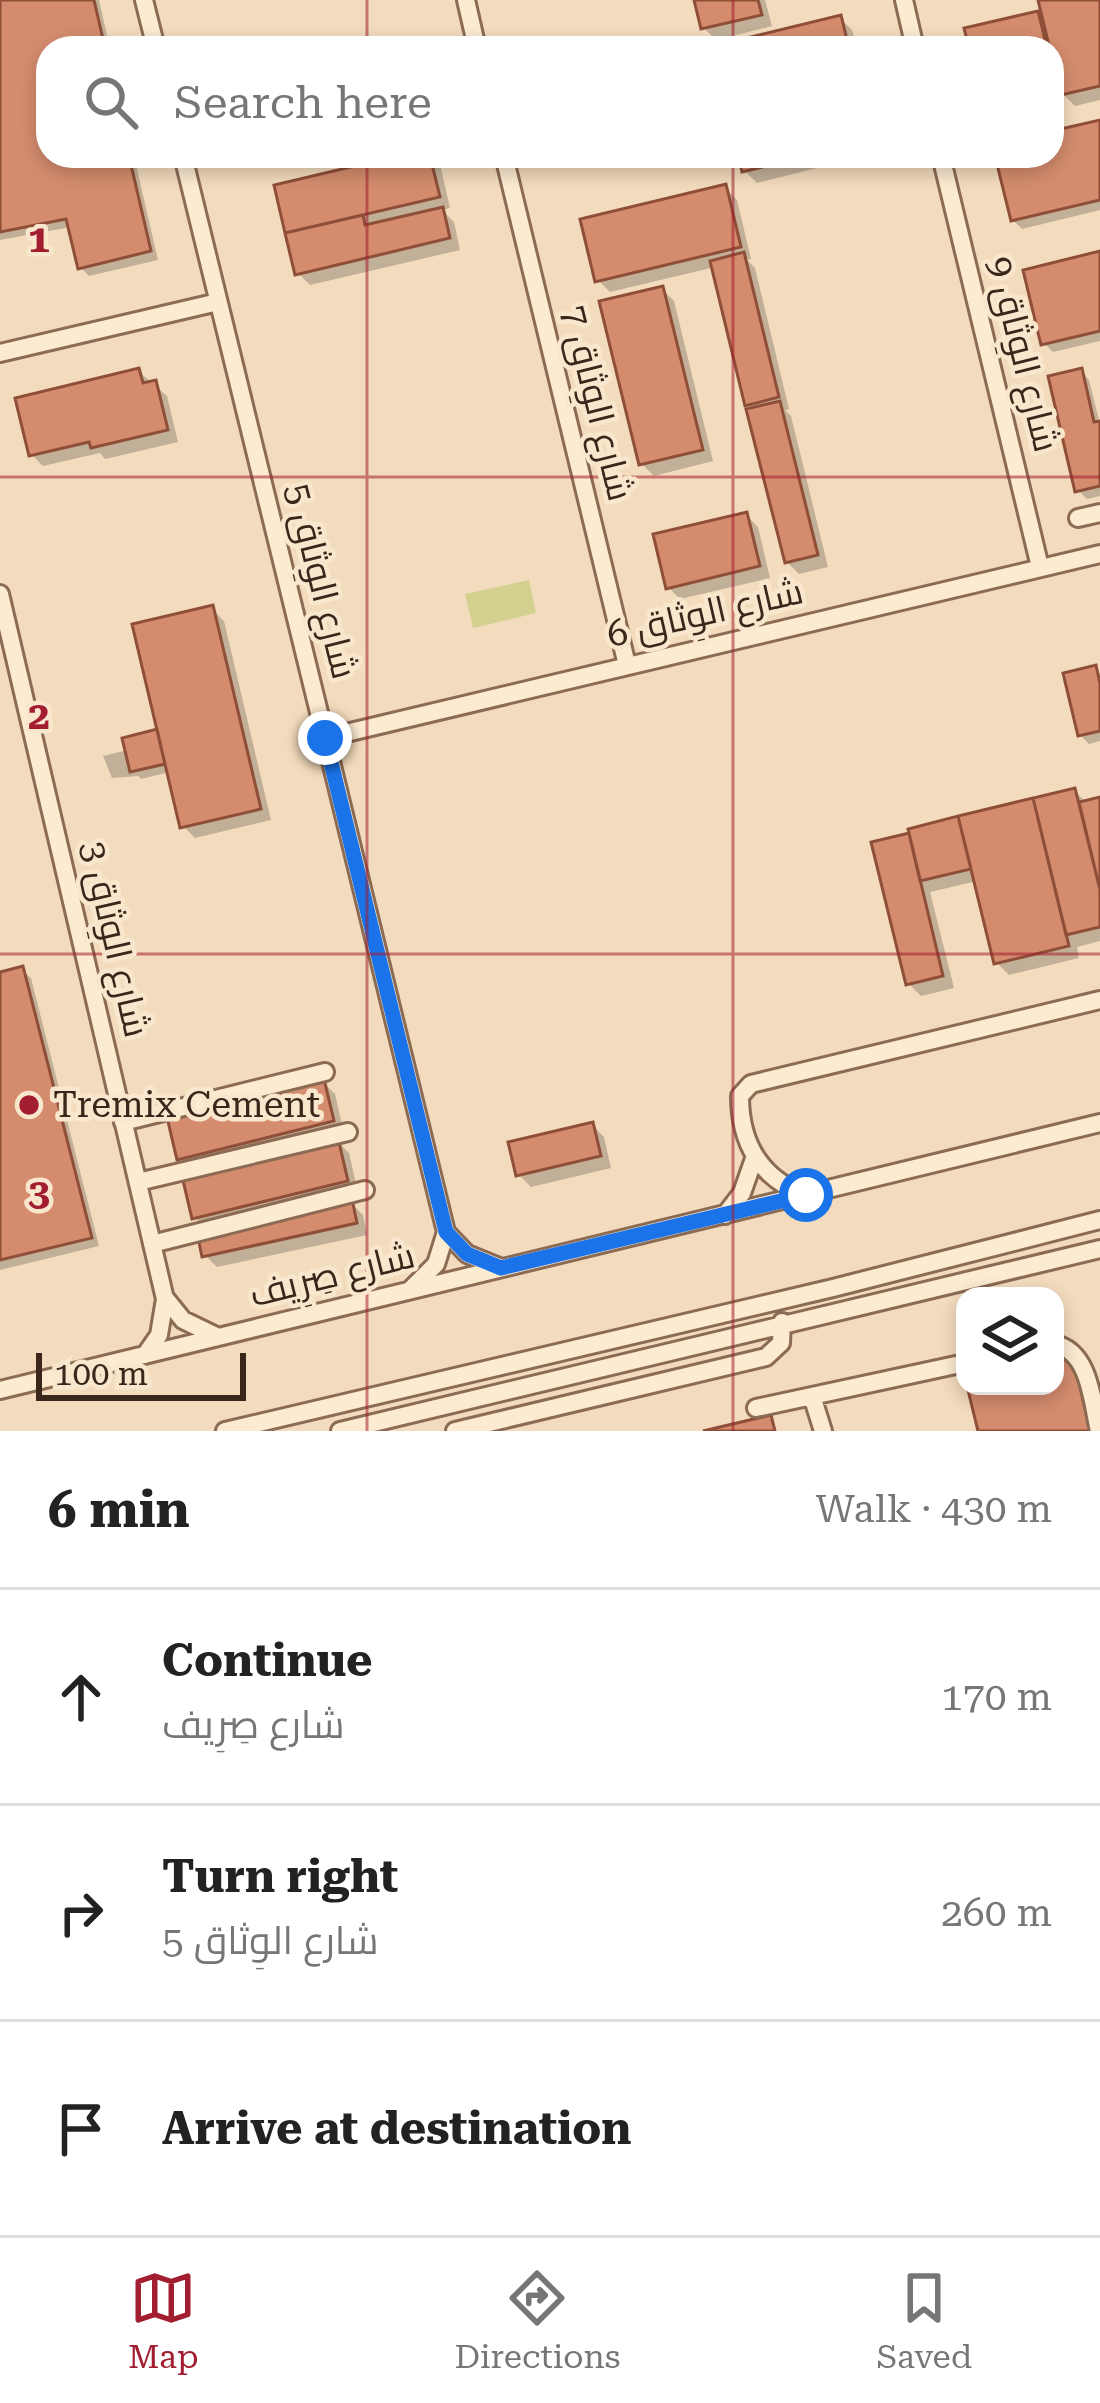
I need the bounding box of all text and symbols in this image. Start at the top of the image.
search box [36,36,1064,168]
icon: search [78,69,144,135]
text: Search here [174,76,432,129]
text: 1 [28,216,50,262]
street label: شارع الوِثاق 9 [973,252,1068,457]
street label: شارع الوِثاق 7 [547,301,642,506]
street label: شارع الوِثاق 5 [271,479,366,684]
street label: شارع الوِثاق 6 [603,570,808,661]
text: 2 [28,693,50,739]
route end [298,711,352,765]
street label: شارع الوِثاق 3 [67,837,158,1042]
place label: Tremix Cement [53,1084,320,1126]
marker: Tremix Cement [16,1092,42,1118]
route start [779,1168,833,1222]
text: 3 [28,1170,50,1216]
street label: شارع صِرِيف [245,1234,420,1320]
map controls [956,1287,1064,1395]
button: layers [956,1287,1064,1395]
scale bar [36,1347,246,1400]
text: 100 m [54,1354,148,1393]
text: 6 min [48,1480,190,1539]
text: Walk · 430 m [816,1486,1052,1532]
text: Continue [162,1634,373,1687]
icon: ahead [48,1664,114,1730]
text: 170 m [941,1674,1052,1720]
text: شارع صِرِيف [162,1702,344,1748]
text: Turn right [162,1850,398,1903]
icon: right [48,1880,114,1946]
text: 260 m [941,1890,1052,1936]
text: شارع الوِثاق 5 [162,1918,378,1964]
icon: arrive [48,2096,114,2162]
text: Arrive at destination [162,2102,631,2155]
tab: Map [128,2265,199,2376]
tab: Directions [454,2265,620,2376]
tab: Saved [876,2265,972,2376]

